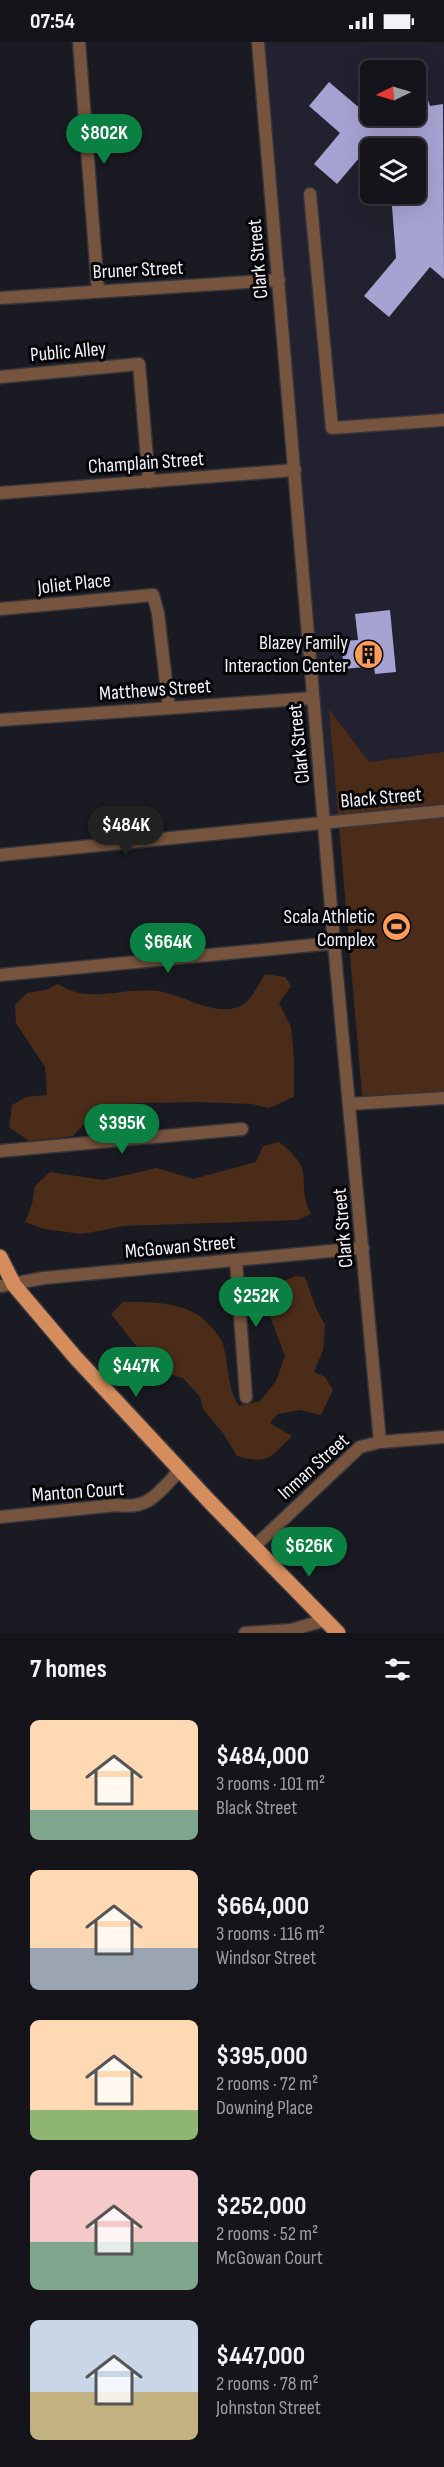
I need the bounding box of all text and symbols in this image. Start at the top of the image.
text: 07:54 [30,8,75,35]
north arrow [360,60,426,126]
map controls [360,60,426,204]
pin: $802K [62,114,146,165]
text: $802K [80,121,128,145]
button: layers [360,138,426,204]
street label: Clark Street [243,218,273,300]
street label: Bruner Street [92,256,184,284]
street label: Public Alley [29,337,107,367]
street label: Champlain Street [87,447,205,479]
street label: Joliet Place [35,568,112,600]
place label: Blazey Family Interaction Center [224,631,348,678]
building icon: Blazey Family Interaction Center [353,638,385,670]
street label: Matthews Street [98,674,212,706]
street label: Clark Street [283,703,315,785]
street label: Black Street [340,782,423,813]
pin: $484K [84,806,168,857]
text: $484K [102,813,150,837]
place label: Scala Athletic Complex [284,905,375,952]
sports icon: Scala Athletic Complex [380,911,412,943]
pin: $664K [126,923,210,974]
text: $664K [144,930,192,954]
pin: $395K [80,1104,164,1155]
text: $395K [98,1111,146,1135]
street label: Clark Street [328,1187,358,1269]
street label: McGowan Street [124,1230,236,1264]
pin: $252K [214,1277,298,1328]
text: $252K [233,1284,279,1308]
pin: $447K [94,1347,178,1398]
text: $447K [112,1354,160,1378]
street label: Inman Street [273,1429,354,1505]
street label: Manton Court [31,1477,125,1507]
pin: $626K [267,1527,351,1578]
text: $626K [285,1534,333,1558]
icon: filters [381,1653,414,1686]
text: 7 homes [30,1654,107,1685]
text: $484,000 [216,1741,309,1772]
icon: home [78,1744,150,1816]
text: 3 rooms · 101 m² [216,1772,325,1796]
text: Black Street [216,1796,297,1820]
text: $664,000 [216,1891,309,1922]
icon: home [78,1894,150,1966]
text: 3 rooms · 116 m² [216,1922,325,1946]
text: Windsor Street [216,1946,316,1970]
text: $395,000 [216,2041,308,2072]
icon: home [78,2044,150,2116]
text: 2 rooms · 72 m² [216,2072,318,2096]
text: Downing Place [216,2096,313,2120]
text: $252,000 [216,2191,306,2222]
icon: home [78,2194,150,2266]
text: 2 rooms · 52 m² [216,2222,318,2246]
text: McGowan Court [216,2246,323,2270]
text: $447,000 [216,2341,305,2372]
icon: home [78,2344,150,2416]
text: 2 rooms · 78 m² [216,2372,319,2396]
text: Johnston Street [216,2396,321,2420]

